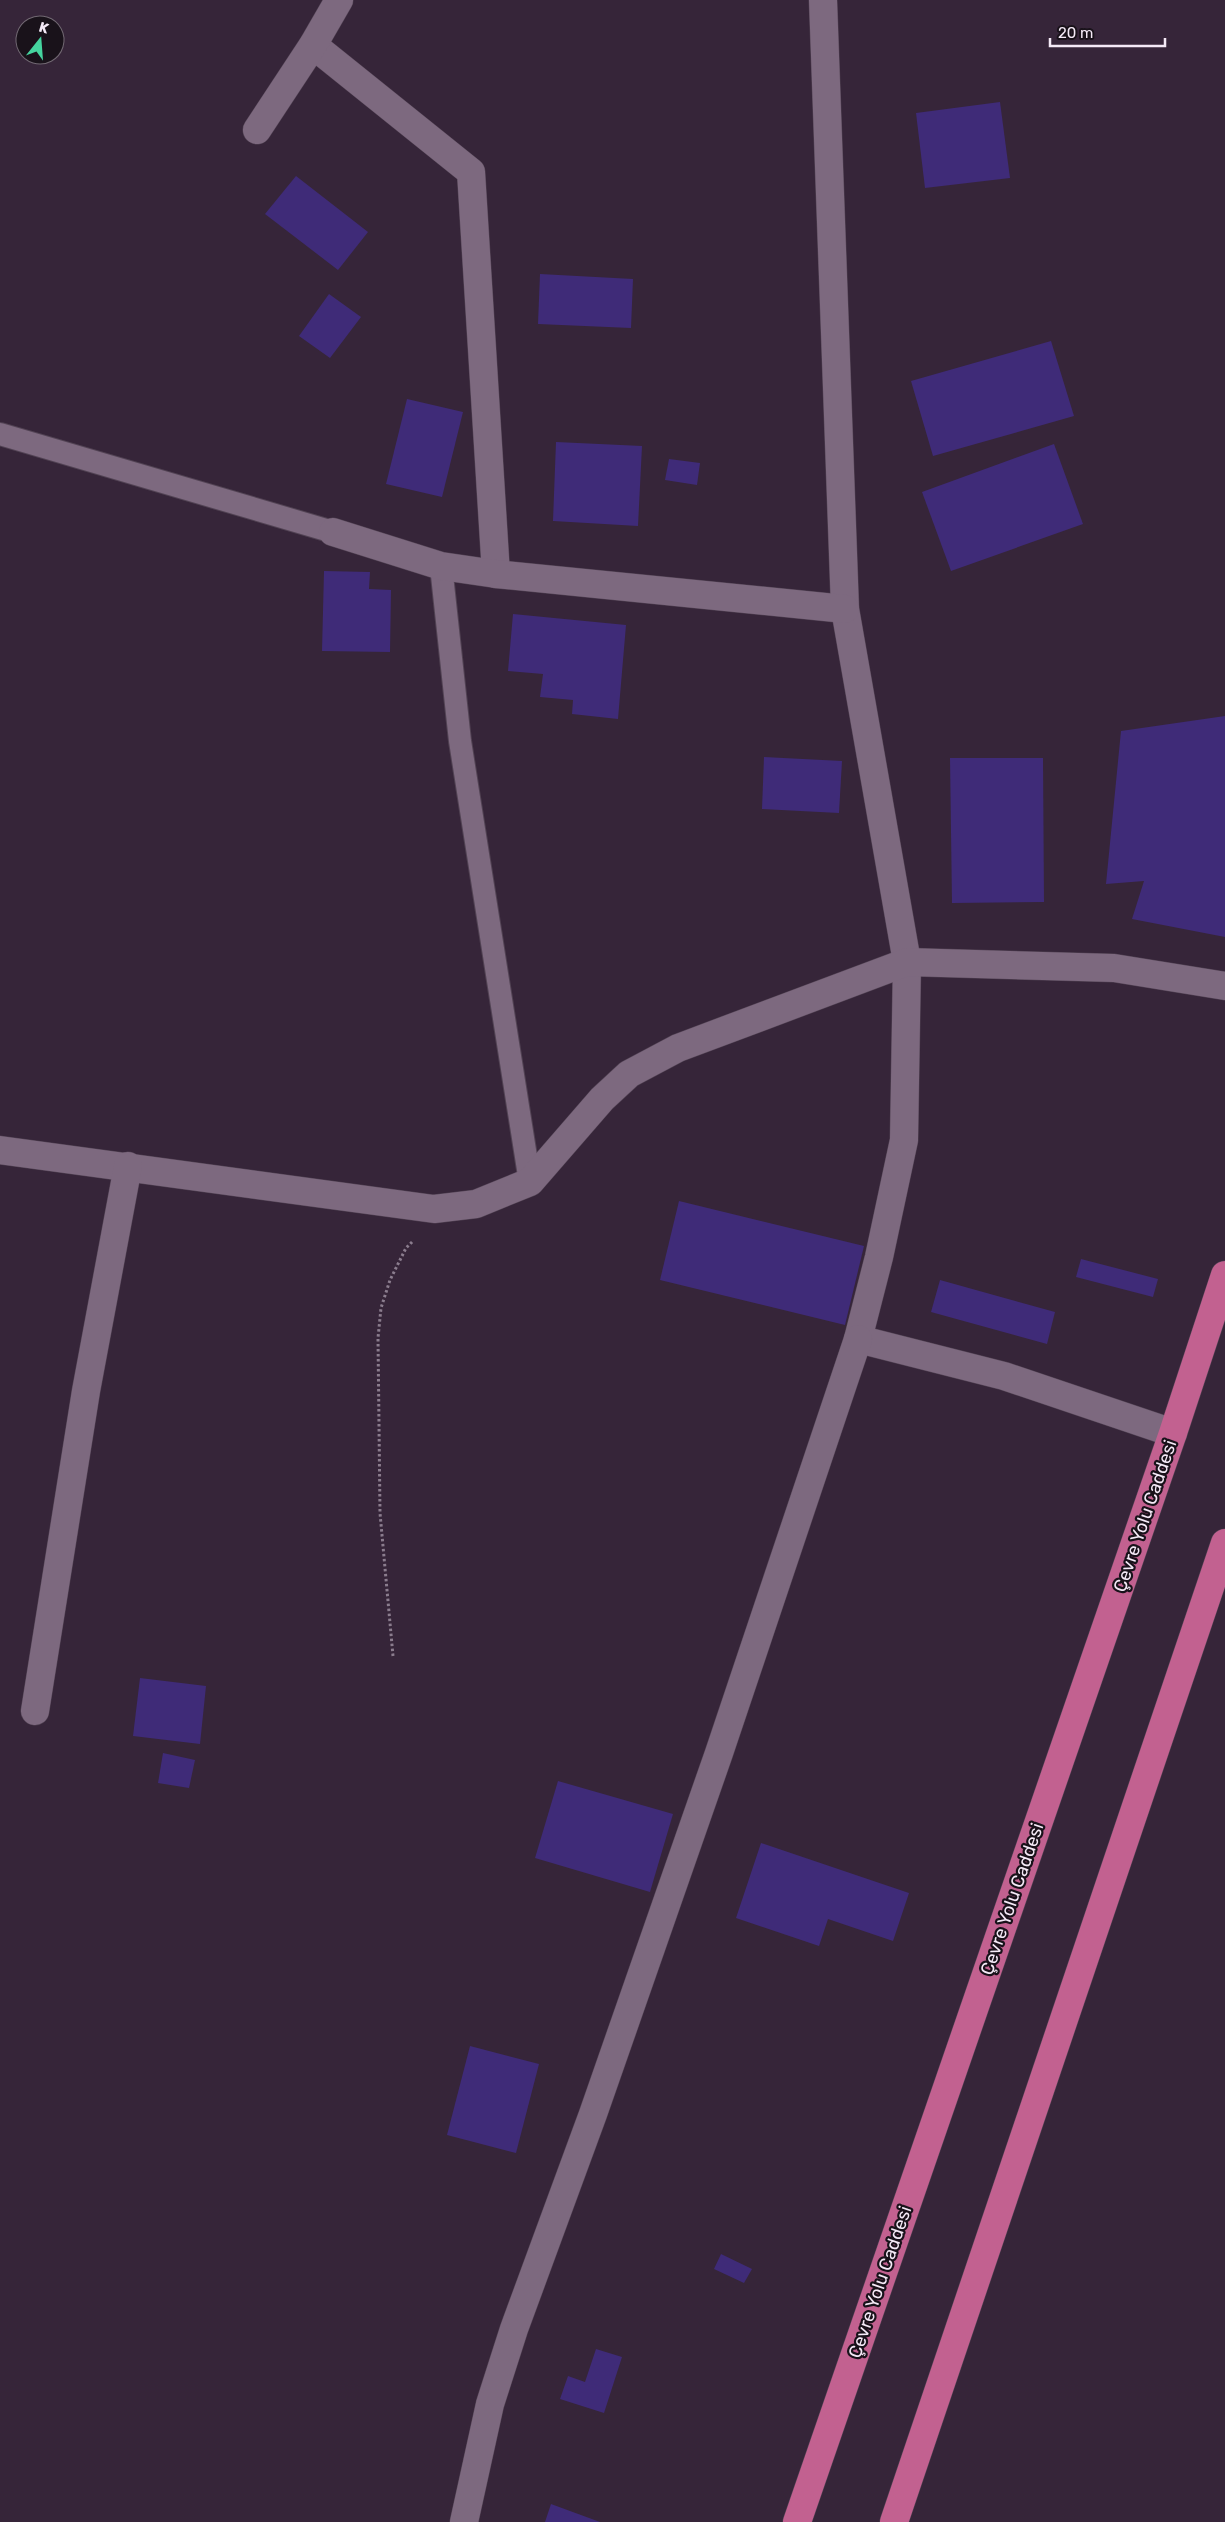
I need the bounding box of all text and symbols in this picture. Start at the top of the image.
north arrow [15,15,65,65]
scale bar [1050,15,1165,47]
text: K [37,19,51,38]
text: 20 m [1058,24,1093,42]
street label: Çevre Yolu Caddesi [1109,1437,1181,1595]
street label: Çevre Yolu Caddesi [976,1820,1048,1978]
street label: Çevre Yolu Caddesi [844,2203,916,2361]

